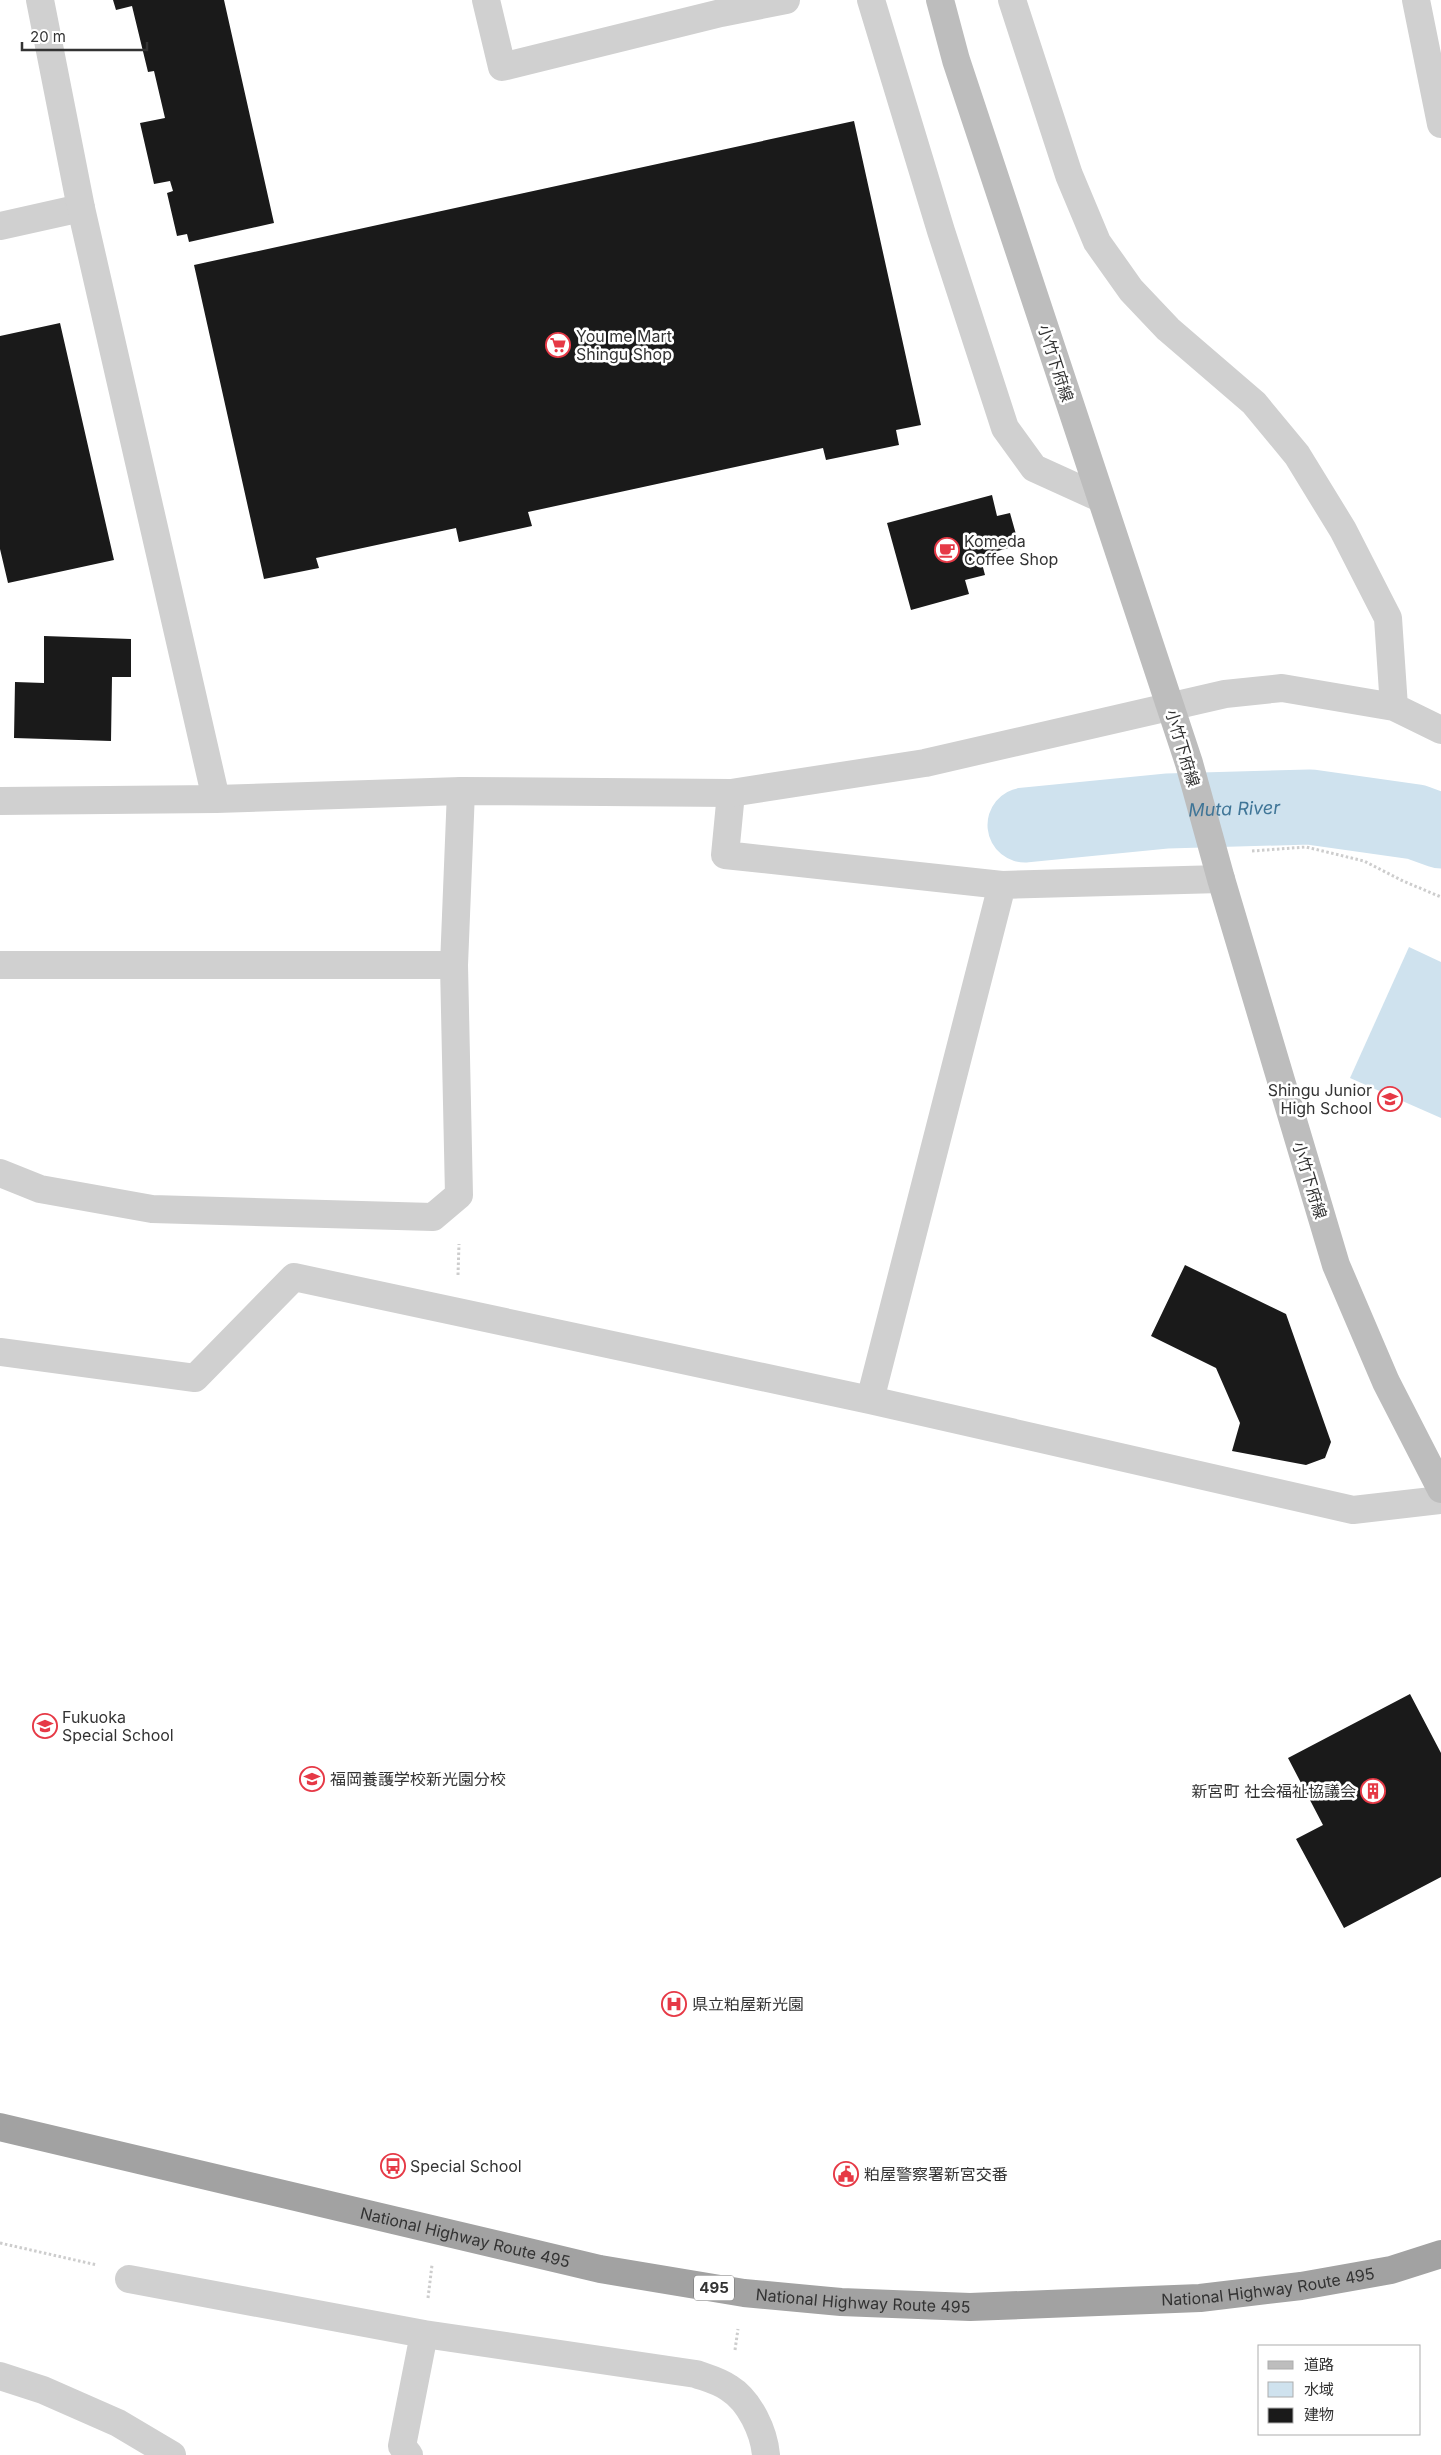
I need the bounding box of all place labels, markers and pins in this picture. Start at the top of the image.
place label: You me Mart Shingu Shop [576,326,672,364]
supermarket icon: You me Mart Shingu Shop [545,332,571,358]
place label: Komeda Coffee Shop [964,531,1058,569]
cafe icon: Komeda Coffee Shop [934,537,960,563]
place label: Shingu Junior High School [1268,1080,1372,1118]
school or university icon: Shingu Junior High School [1377,1086,1403,1112]
place label: Fukuoka Special School [62,1707,174,1745]
school or university icon: Fukuoka Special School [32,1713,58,1739]
school or university icon: 福岡養護学校新光園分校 [299,1766,325,1792]
place label: 福岡養護学校新光園分校 [330,1769,506,1789]
building icon: 新宮町 社会福祉協議会 [1360,1778,1386,1804]
place label: 新宮町 社会福祉協議会 [1191,1781,1356,1801]
hospital icon: 県立粕屋新光園 [661,1991,687,2017]
place label: 県立粕屋新光園 [692,1994,804,2014]
bus stop icon: Special School [380,2153,406,2179]
place label: Special School [410,2156,522,2176]
public building icon: 粕屋警察署新宮交番 [833,2161,859,2187]
place label: 粕屋警察署新宮交番 [864,2164,1008,2184]

